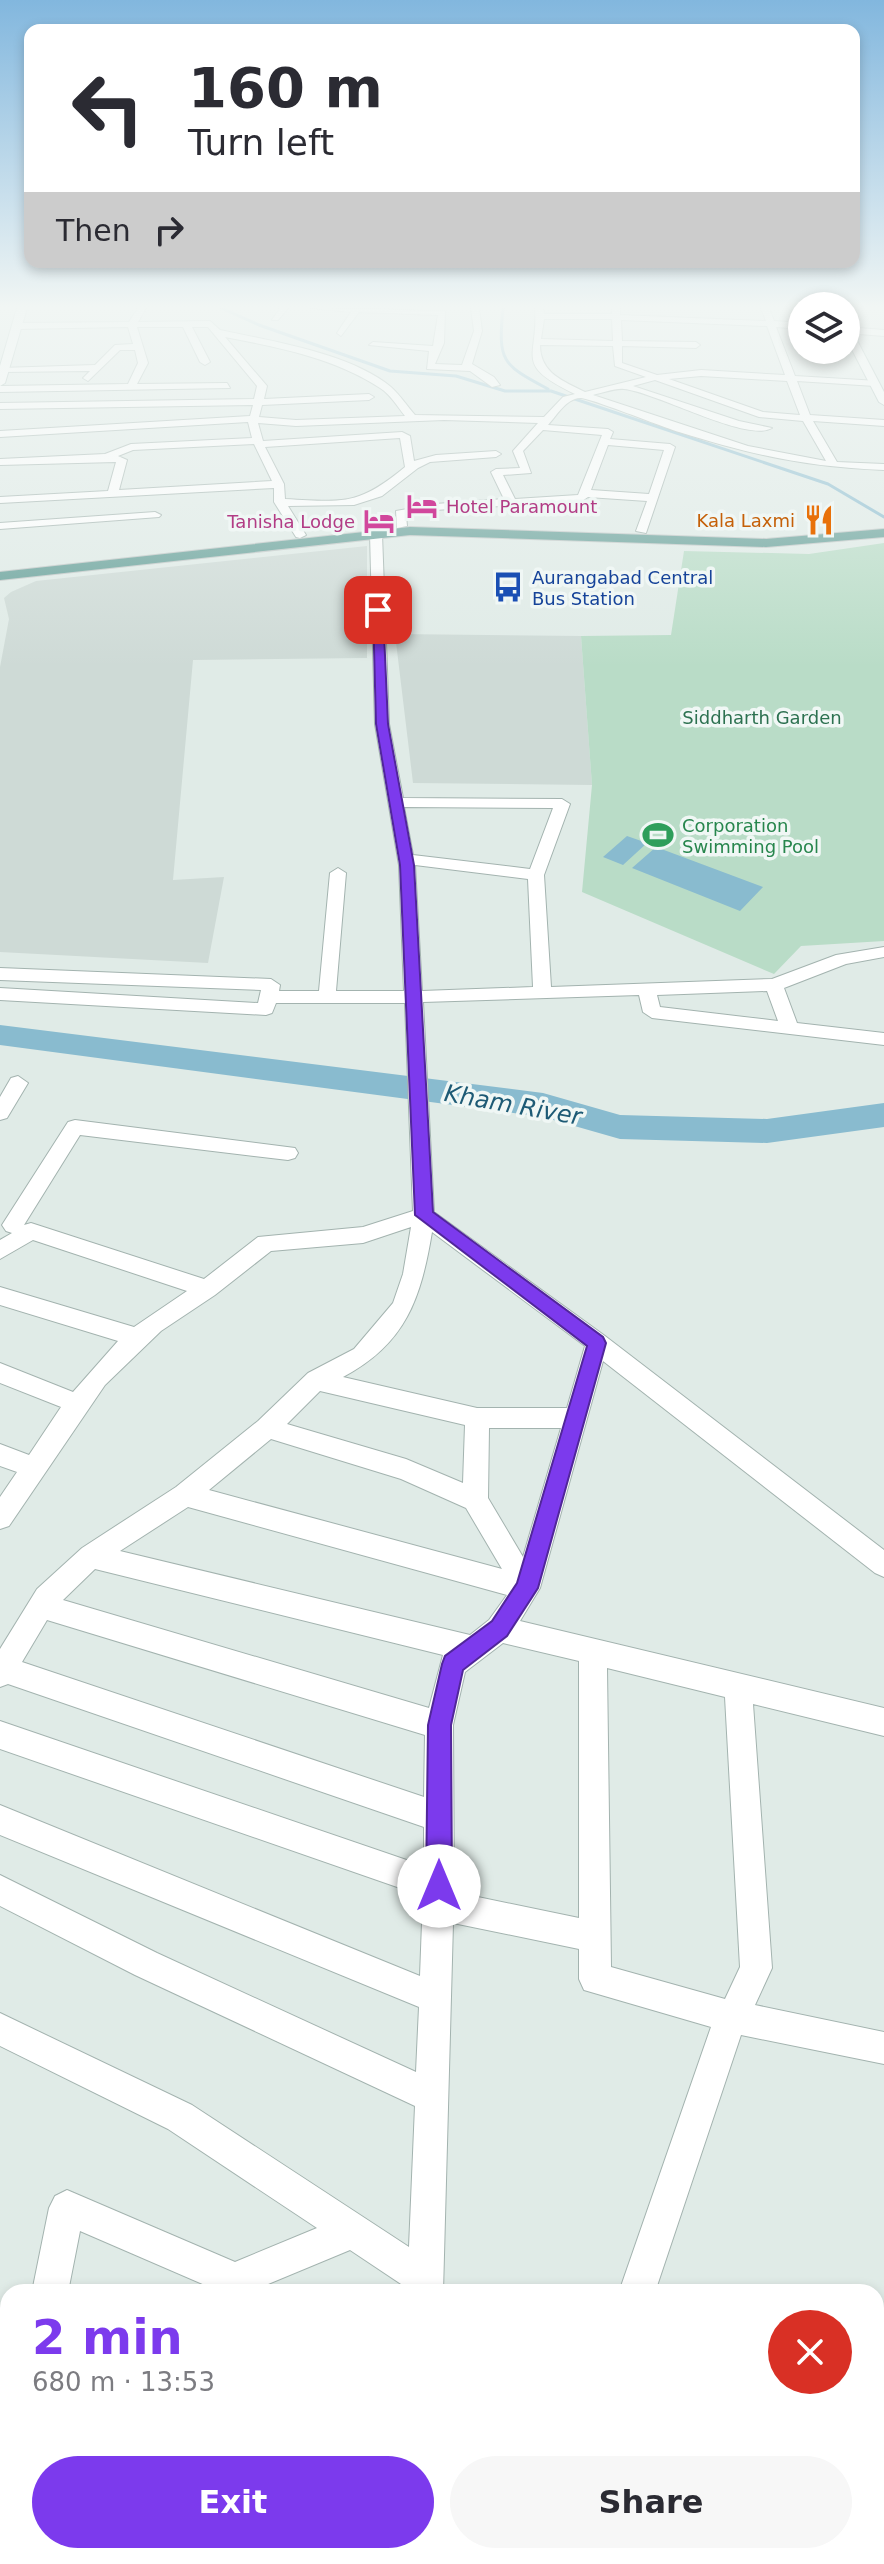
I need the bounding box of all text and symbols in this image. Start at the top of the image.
text: 160 m [188,55,383,120]
icon: left [56,56,160,160]
text: Turn left [188,122,334,163]
icon: right [147,208,191,252]
text: Then [56,213,131,248]
map controls [788,292,860,364]
button: layers [788,292,860,364]
hotel icon: Hotel Paramount [405,489,439,523]
place label: Hotel Paramount [446,496,597,517]
restaurant icon: Kala Laxmi [802,503,836,537]
hotel icon: Tanisha Lodge [362,504,396,538]
place label: Kala Laxmi [696,510,795,531]
place label: Tanisha Lodge [226,511,355,532]
place label: Aurangabad Central Bus Station [532,567,713,609]
bus stop icon: Aurangabad Central Bus Station [491,570,525,604]
pin [344,576,412,644]
icon: arrive [356,588,400,632]
park label: Siddharth Garden [682,707,842,728]
place label: Corporation Swimming Pool [682,815,819,857]
sports icon: Corporation Swimming Pool [641,818,675,852]
water label: Kham River [442,1079,586,1131]
position arrow [397,1844,481,1928]
text: 2 min [32,2309,183,2365]
button: close [768,2310,852,2394]
text: 680 m · 13:53 [32,2367,215,2397]
button: Exit [32,2456,434,2548]
button: Share [450,2456,852,2548]

